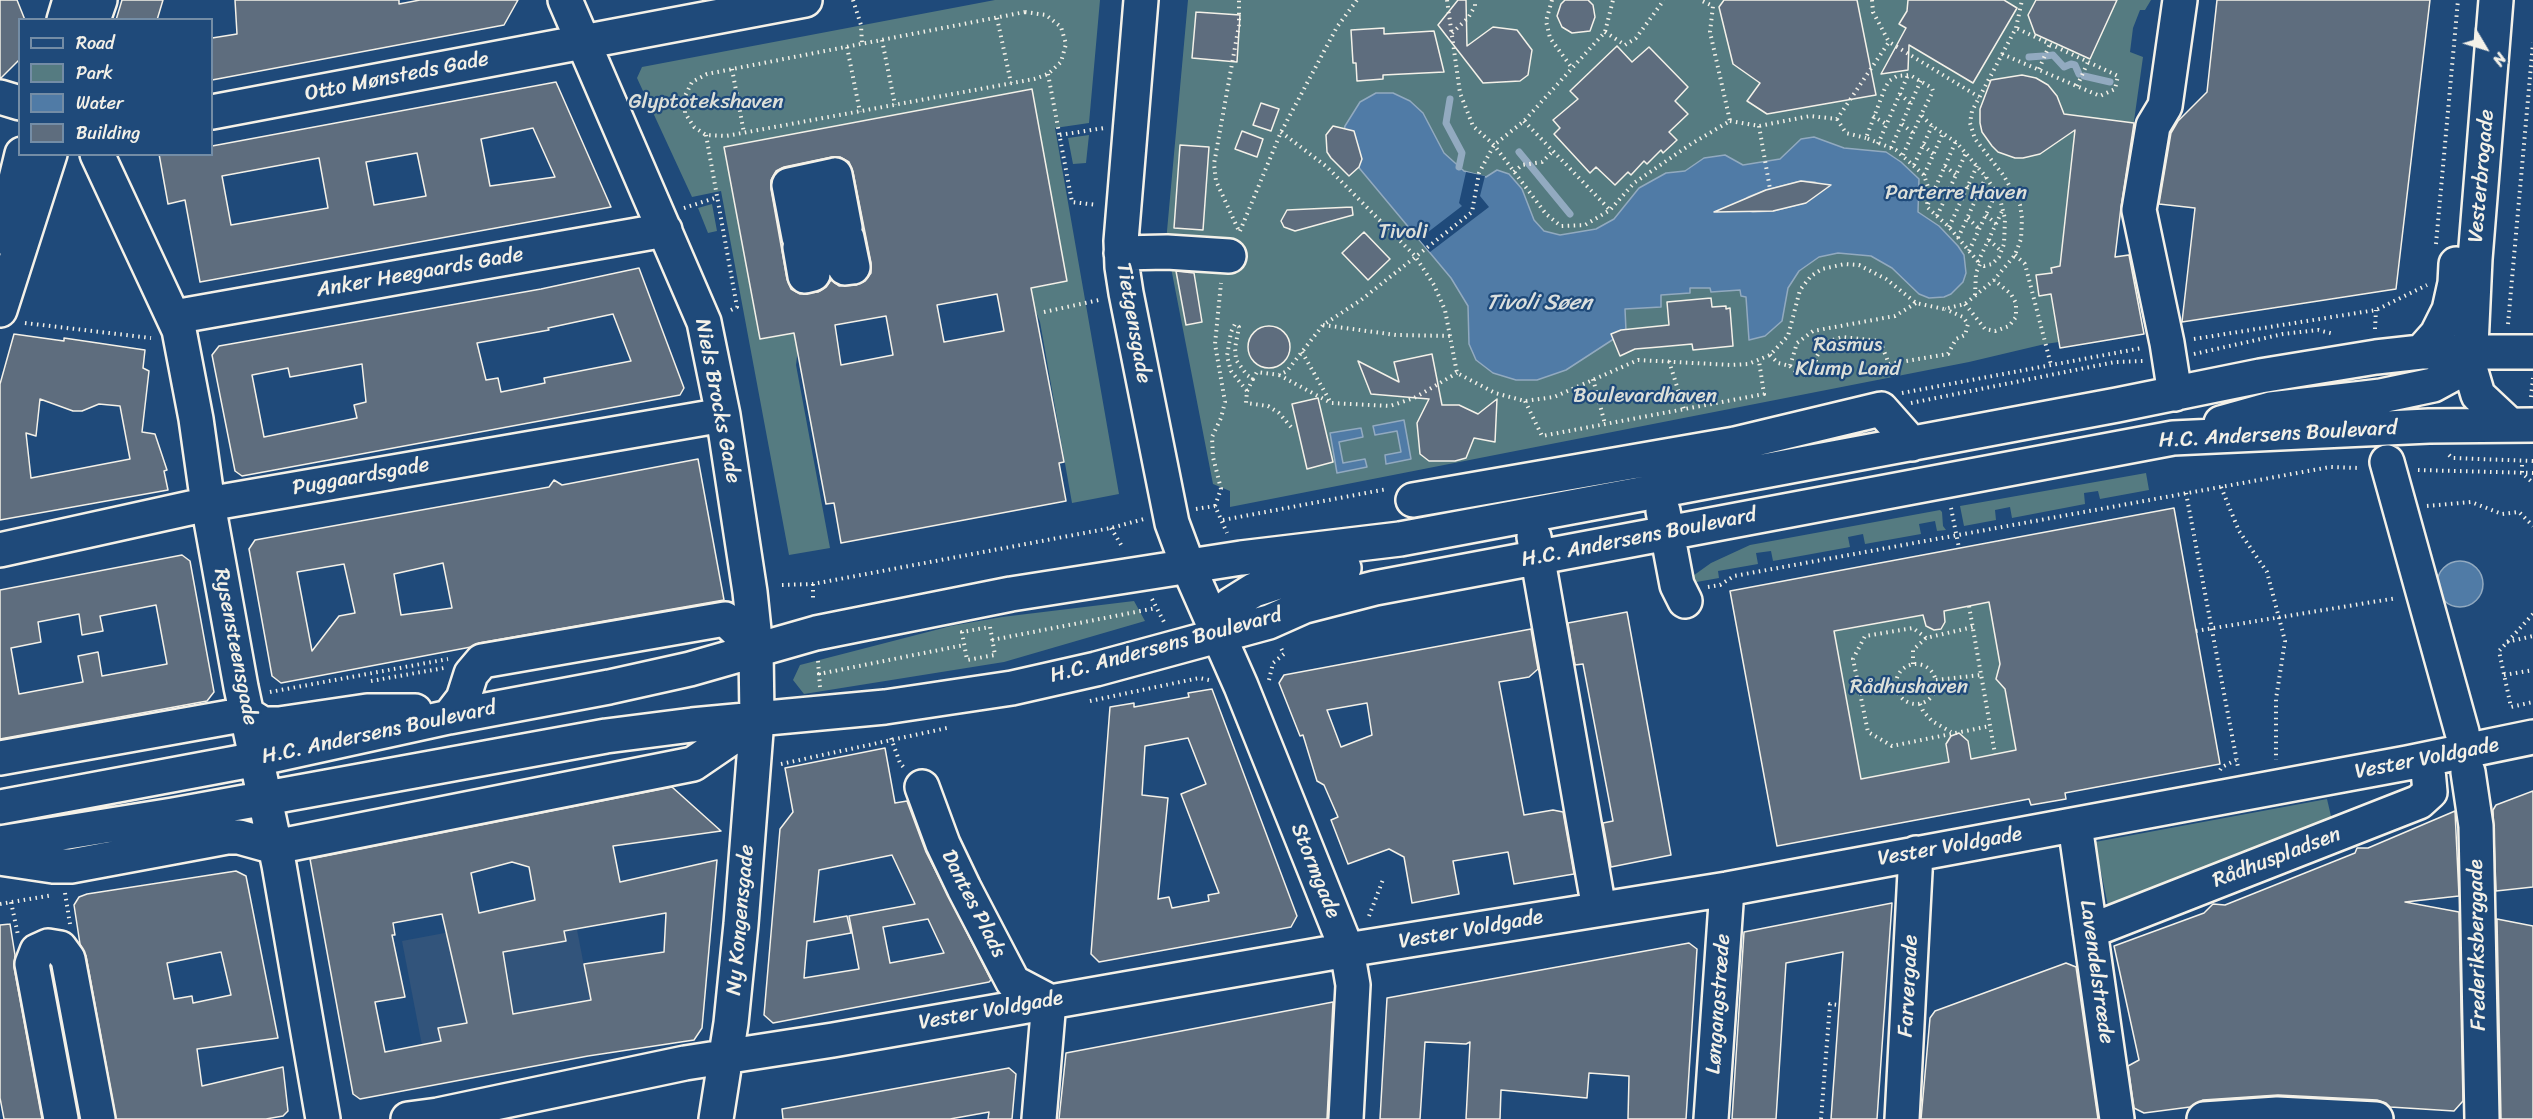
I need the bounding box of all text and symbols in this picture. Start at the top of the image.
legend [18,18,213,156]
north arrow [2455,18,2515,78]
text: Road [76,27,115,59]
text: N [2485,46,2514,73]
street label: Otto Mønsteds Gade [303,47,491,107]
text: Park [76,57,113,89]
text: Water [76,87,123,119]
park label: Glyptotekshaven [628,90,784,116]
street label: Vesterbrogade [2464,108,2500,244]
text: Building [76,117,140,149]
park label: Parterre Haven [1885,181,2027,207]
park label: Tivoli [1378,220,1428,246]
street label: Anker Heegaards Gade [315,242,525,304]
street label: Tietgensgade [1110,261,1156,385]
water label: Tivoli Søen [1486,290,1592,316]
street label: Niels Brocks Gade [689,317,745,485]
park label: Rasmus Klump Land [1795,333,1901,383]
park label: Boulevardhaven [1573,384,1717,410]
street label: H.C. Andersens Boulevard [2158,416,2398,454]
street label: Puggaardsgade [291,453,431,501]
street label: H.C. Andersens Boulevard [1519,503,1759,573]
street label: Rysensteensgade [207,566,263,728]
street label: H.C. Andersens Boulevard [1047,603,1285,689]
park label: Rådhushaven [1850,675,1968,701]
street label: H.C. Andersens Boulevard [260,696,498,770]
street label: Vester Voldgade [2353,733,2501,785]
street label: Stormgade [1285,820,1345,922]
street label: Vester Voldgade [1876,822,2024,872]
street label: Rådhuspladsen [2209,822,2345,894]
street label: Ny Kongensgade [722,844,760,996]
street label: Dantes Plads [935,846,1011,962]
street label: Frederiksberggade [2464,859,2492,1031]
street label: Lavendelstræde [2073,898,2119,1046]
street label: Vester Voldgade [1397,905,1545,955]
street label: Løngangstræde [1702,933,1736,1075]
street label: Farvergade [1894,934,1924,1038]
street label: Vester Voldgade [917,986,1065,1036]

